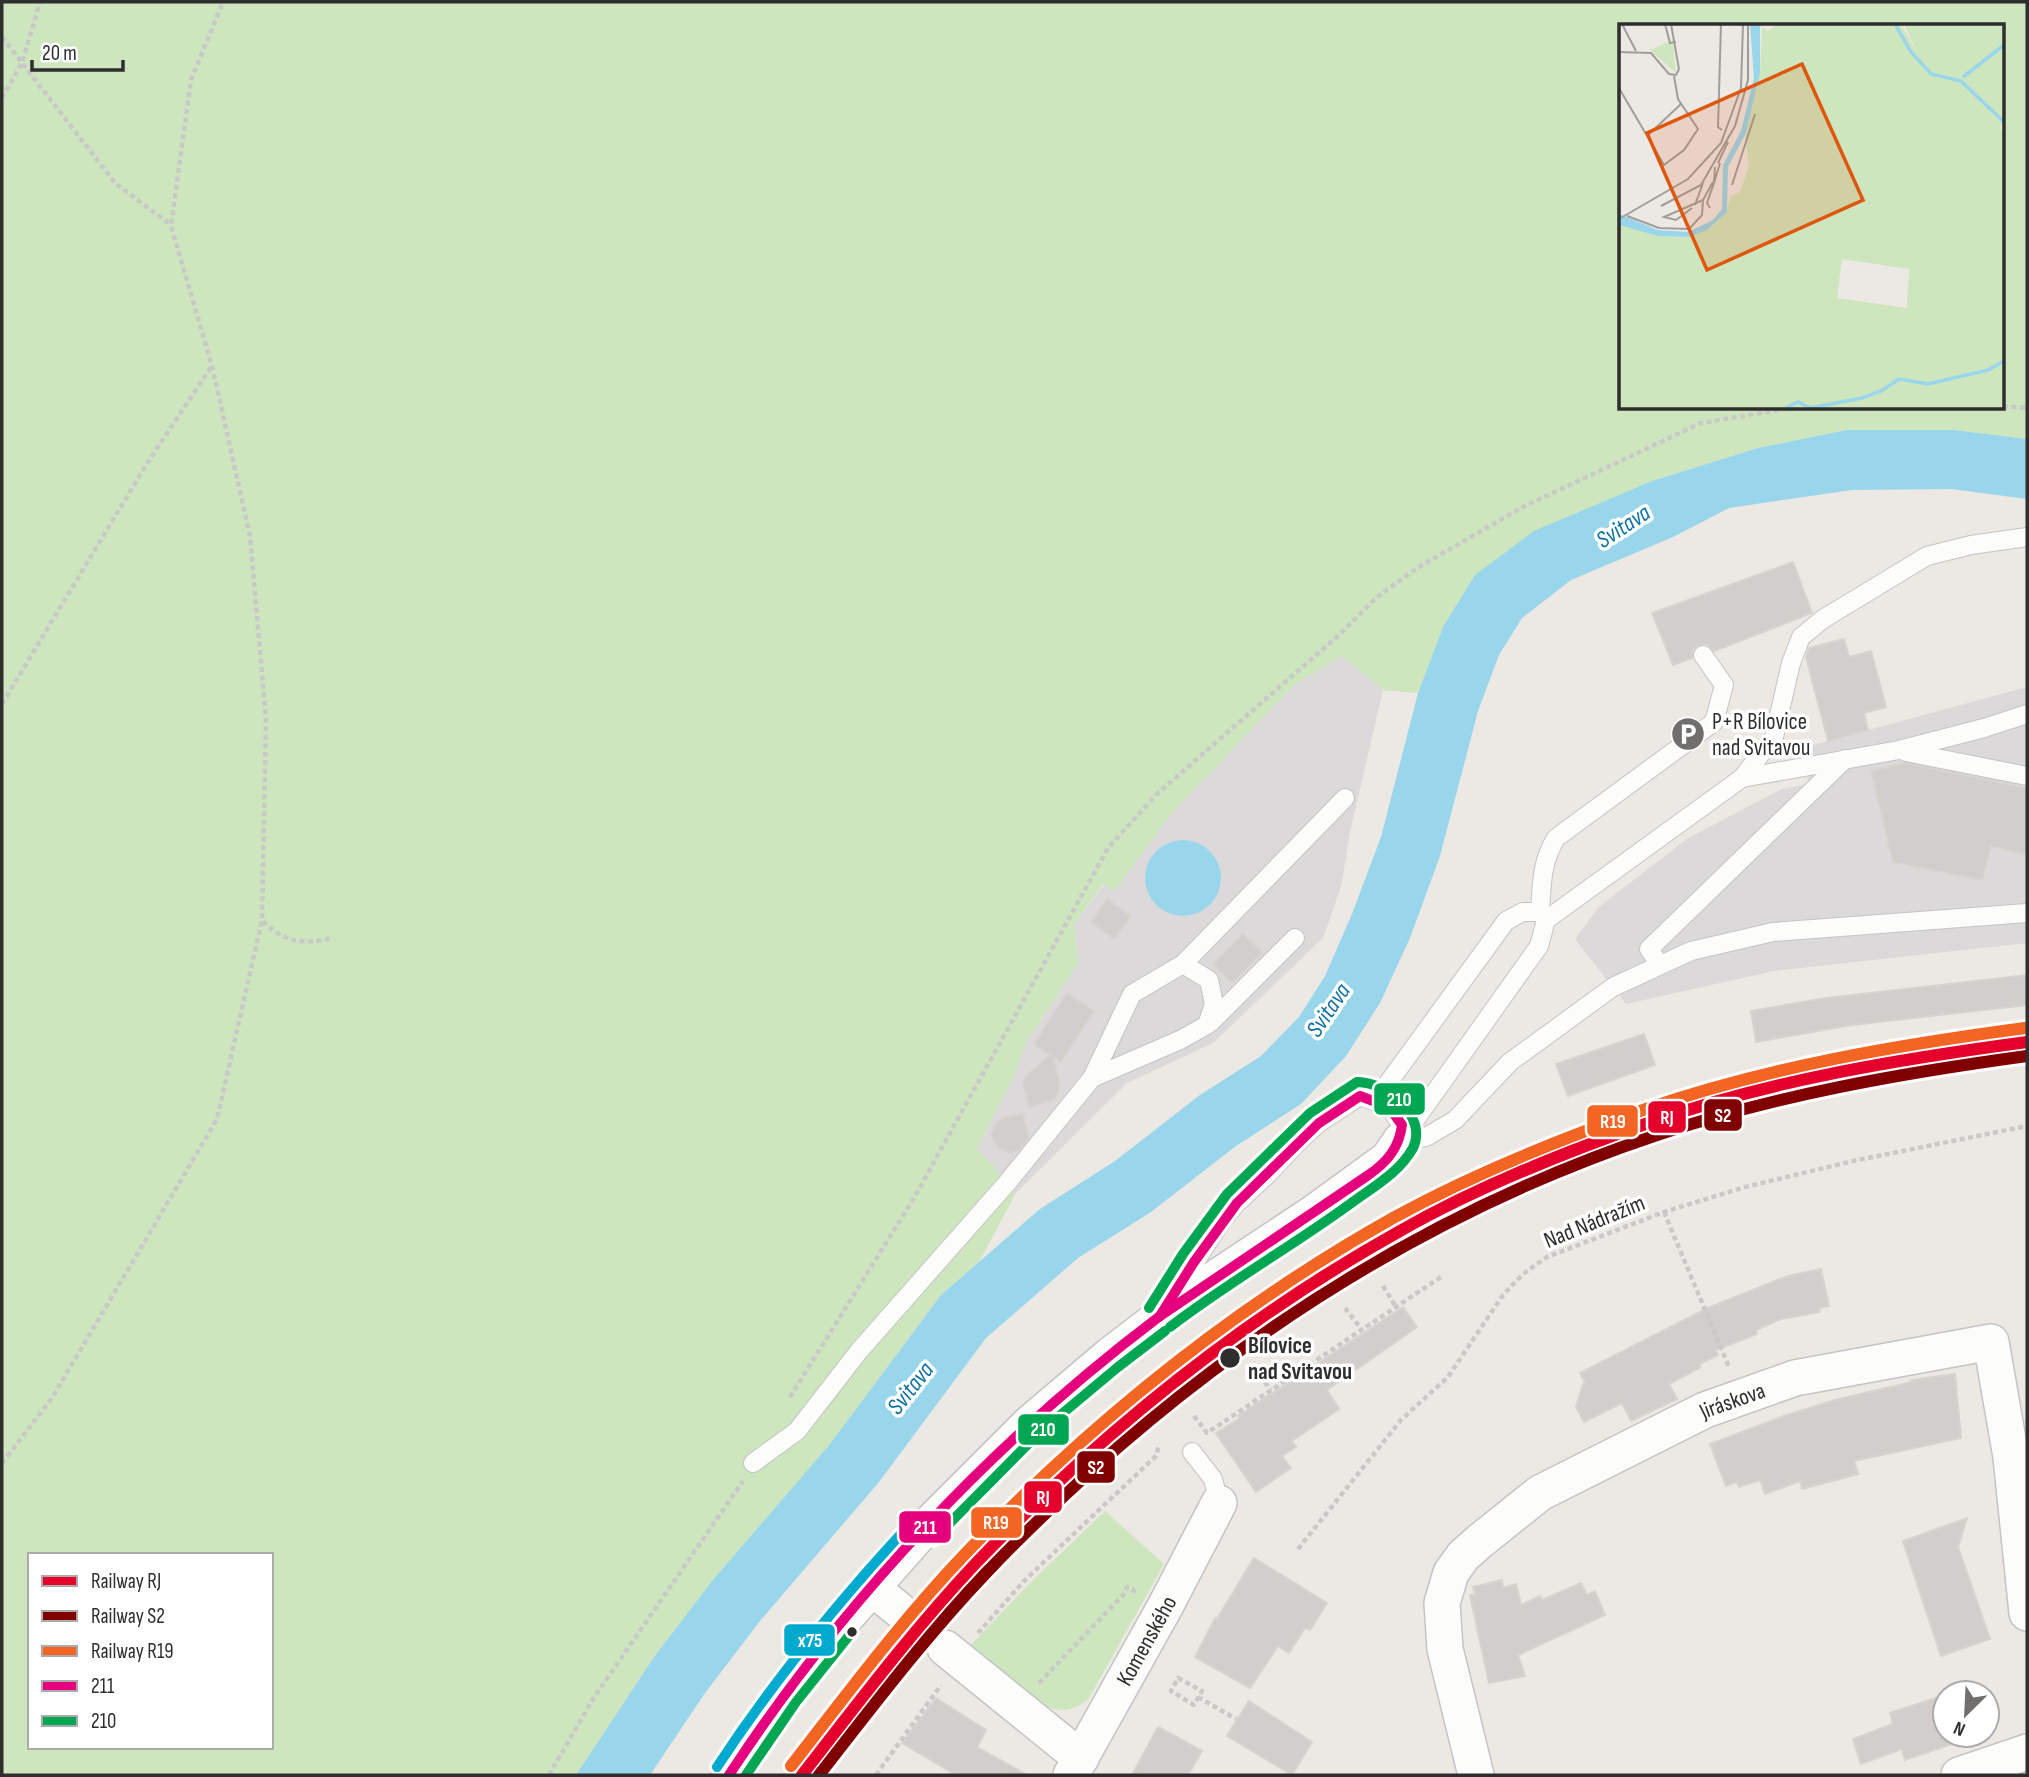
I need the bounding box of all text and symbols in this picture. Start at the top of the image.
inset map [1619,24,2004,410]
scale bar [32,28,122,72]
text: 20 m [42,41,77,66]
water label: Svitava [1591,498,1656,555]
place label: P+R Bílovice nad Svitavou [1712,708,1810,762]
parking icon: P+R Bílovice nad Svitavou [1669,715,1707,753]
water label: Svitava [1300,978,1357,1043]
line badge: 210 [1373,1082,1426,1116]
text: 210 [1387,1089,1411,1112]
line badge: S2 [1703,1098,1743,1132]
line badge: RJ [1647,1100,1687,1134]
line badge: R19 [1586,1104,1639,1138]
text: S2 [1715,1105,1731,1128]
text: RJ [1660,1107,1674,1130]
text: R19 [1600,1111,1626,1134]
street label: Nad Nádražím [1540,1189,1649,1255]
place label: Bílovice nad Svitavou [1248,1332,1352,1386]
marker: Bílovice nad Svitavou [1218,1346,1242,1370]
water label: Svitava [881,1356,940,1420]
street label: Jiráskova [1694,1377,1769,1426]
line badge: 210 [1017,1413,1070,1446]
text: 210 [1031,1419,1055,1442]
line badge: S2 [1076,1450,1116,1484]
text: S2 [1088,1457,1104,1480]
line badge: RJ [1023,1480,1063,1514]
text: RJ [1036,1487,1050,1510]
line badge: R19 [970,1506,1023,1539]
line badge: 211 [898,1510,952,1544]
text: R19 [983,1512,1009,1535]
text: 211 [913,1517,937,1540]
legend [28,1553,273,1749]
text: Railway RJ [91,1569,161,1594]
street label: Komenského [1111,1591,1183,1691]
text: Railway S2 [91,1604,165,1629]
line badge: x75 [783,1623,836,1657]
unlabelled marker [845,1625,859,1639]
text: x75 [798,1630,822,1653]
text: Railway R19 [91,1639,174,1664]
text: 211 [91,1674,115,1699]
north arrow [1931,1679,2001,1749]
text: 210 [91,1709,116,1734]
text: N [1950,1716,1969,1741]

